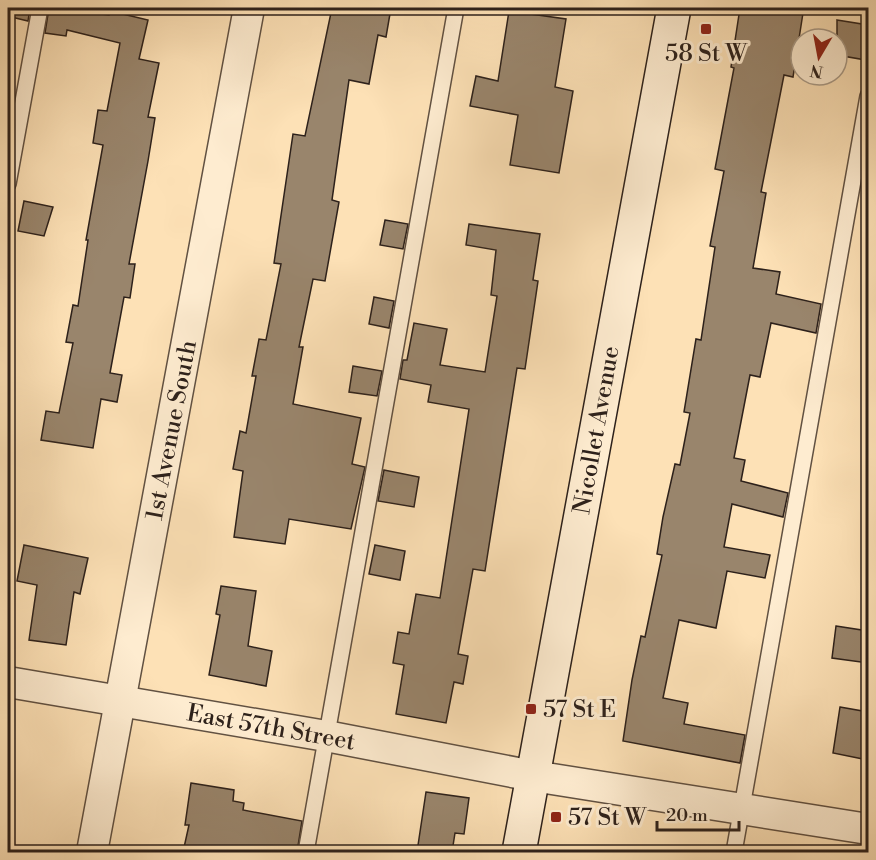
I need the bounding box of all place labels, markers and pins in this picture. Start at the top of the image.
marker: 58 St W [699,22,713,36]
place label: 58 St W [665,39,748,69]
place label: 57 St E [543,695,616,725]
marker: 57 St E [524,702,538,716]
place label: 57 St W [568,803,648,833]
marker: 57 St W [549,810,563,824]

